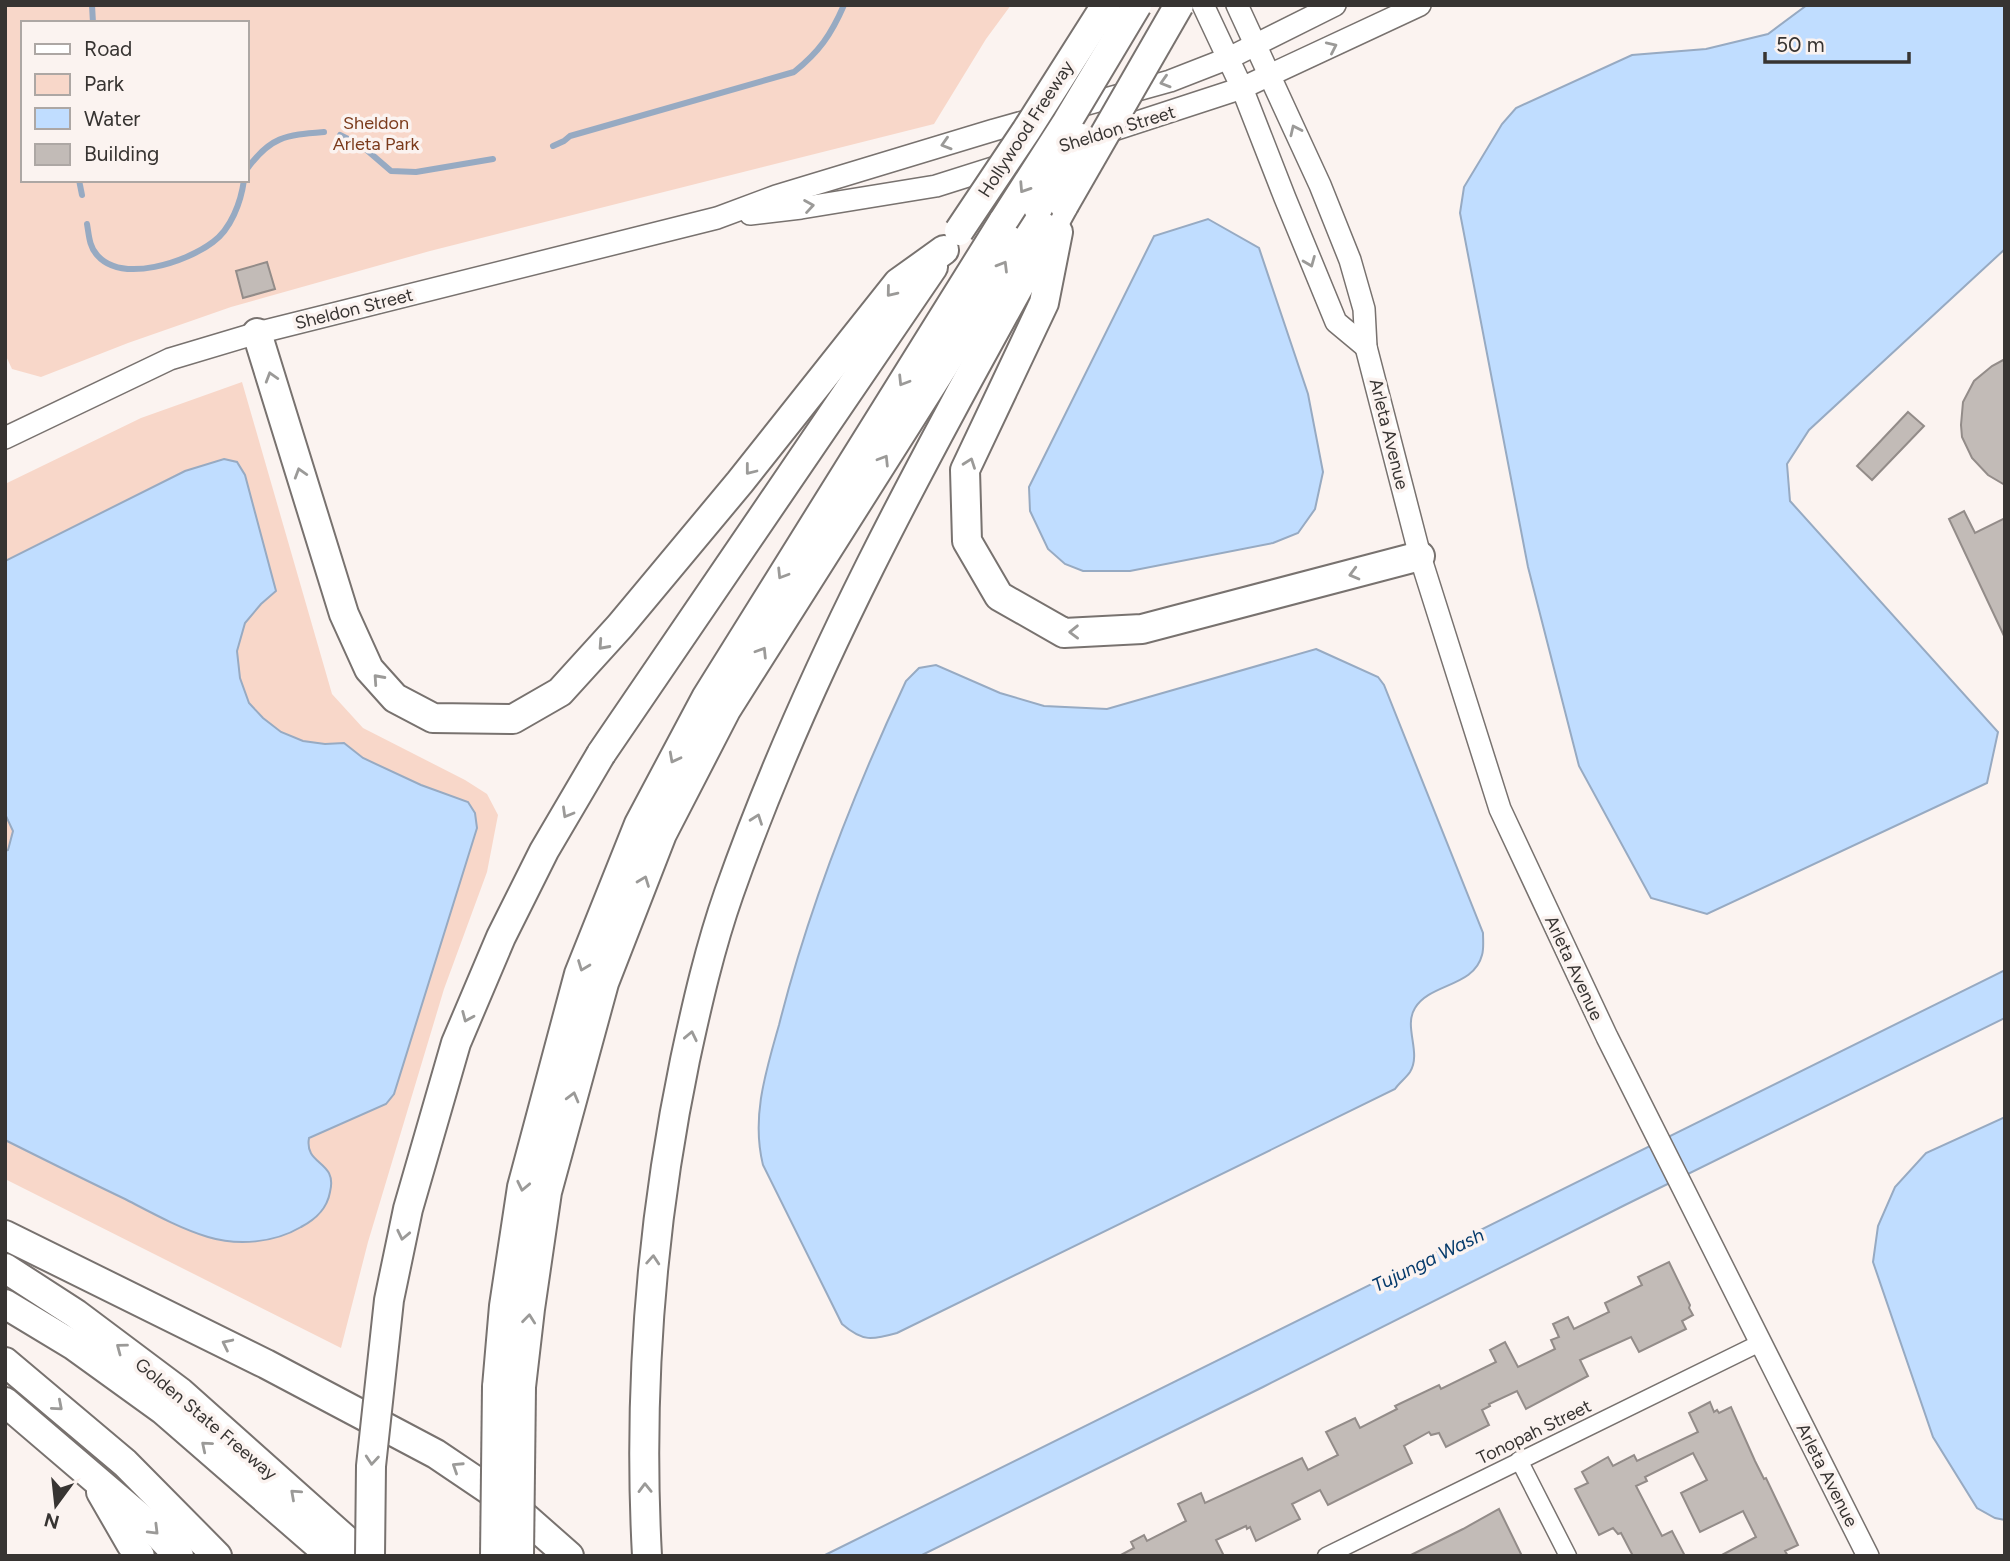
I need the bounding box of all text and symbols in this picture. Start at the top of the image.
legend [21,21,248,182]
scale bar [1765,21,1909,65]
text: 50 m [1776,32,1825,57]
text: Road [84,36,132,61]
one-way arrow [1325,41,1337,55]
street label: Hollywood Freeway [974,56,1079,202]
text: Park [84,71,125,96]
one-way arrow [1159,73,1171,88]
street label: Sheldon Street [1056,101,1178,157]
text: Water [84,106,140,131]
park label: Sheldon Arleta Park [333,112,420,155]
one-way arrow [1289,125,1303,137]
one-way arrow [941,136,953,151]
text: Building [84,141,159,166]
one-way arrow [1020,181,1033,194]
one-way arrow [803,199,815,214]
one-way arrow [1302,255,1316,267]
one-way arrow [995,261,1008,274]
street label: Sheldon Street [293,284,415,334]
one-way arrow [887,284,899,297]
one-way arrow [264,371,279,383]
one-way arrow [898,374,911,387]
street label: Arleta Avenue [1365,376,1413,492]
one-way arrow [876,454,889,467]
one-way arrow [962,458,976,470]
one-way arrow [745,463,758,475]
one-way arrow [294,467,308,479]
one-way arrow [1348,566,1360,580]
one-way arrow [778,567,791,580]
one-way arrow [1068,625,1079,640]
one-way arrow [599,637,612,650]
one-way arrow [754,647,767,660]
one-way arrow [374,674,387,687]
one-way arrow [668,751,682,763]
one-way arrow [562,806,575,818]
one-way arrow [749,813,763,825]
one-way arrow [636,875,650,887]
street label: Arleta Avenue [1540,912,1608,1024]
one-way arrow [577,960,591,972]
one-way arrow [462,1010,476,1022]
one-way arrow [682,1030,697,1042]
one-way arrow [565,1091,579,1103]
one-way arrow [516,1180,531,1192]
water label: Tujunga Wash [1368,1223,1488,1297]
one-way arrow [396,1229,411,1241]
one-way arrow [645,1255,660,1266]
one-way arrow [521,1313,536,1325]
one-way arrow [222,1339,234,1353]
one-way arrow [116,1343,129,1356]
street label: Golden State Freeway [131,1353,282,1485]
street label: Tonopah Street [1473,1395,1595,1469]
one-way arrow [49,1398,62,1410]
street label: Arleta Avenue [1791,1420,1863,1531]
one-way arrow [201,1442,214,1454]
one-way arrow [365,1455,380,1466]
one-way arrow [451,1462,464,1475]
north arrow [21,1470,91,1540]
one-way arrow [638,1482,653,1493]
one-way arrow [290,1490,303,1502]
text: N [42,1508,62,1534]
one-way arrow [146,1522,159,1535]

